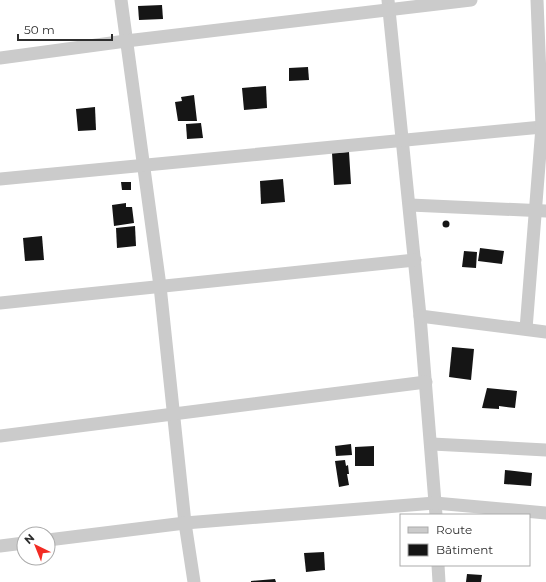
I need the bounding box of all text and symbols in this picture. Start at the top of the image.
scale bar [18,16,112,42]
text: 50 m [24,22,55,37]
legend [400,514,530,566]
text: Route [436,522,472,537]
north arrow [16,526,56,566]
text: N [21,531,37,547]
text: Bâtiment [436,542,493,557]

